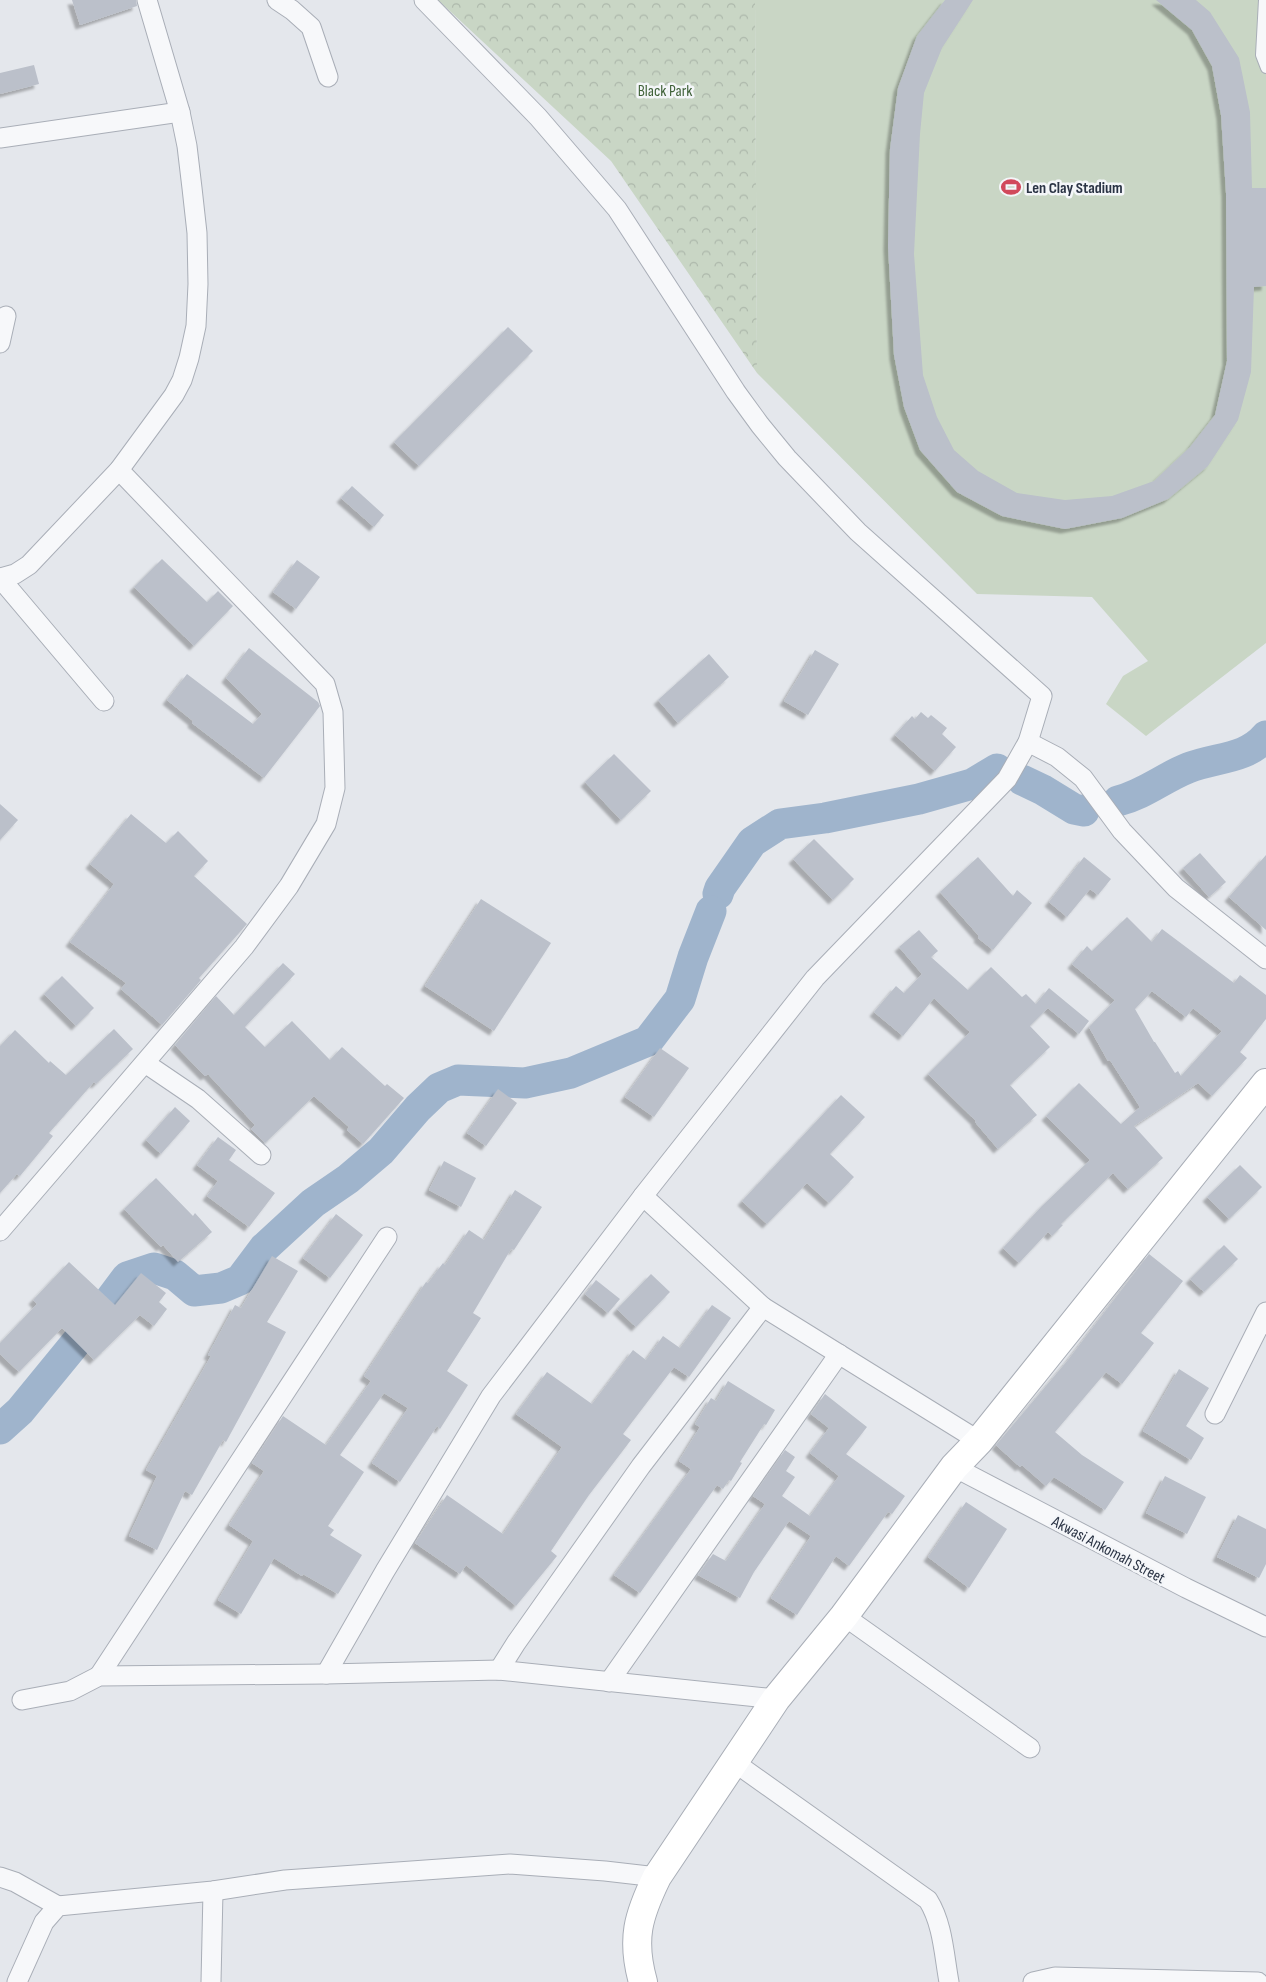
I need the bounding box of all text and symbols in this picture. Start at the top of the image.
park label: Black Park [638,82,692,101]
sports icon: Len Clay Stadium [1000,176,1022,198]
place label: Len Clay Stadium [1026,179,1123,198]
street label: Akwasi Ankomah Street [1048,1512,1168,1588]

